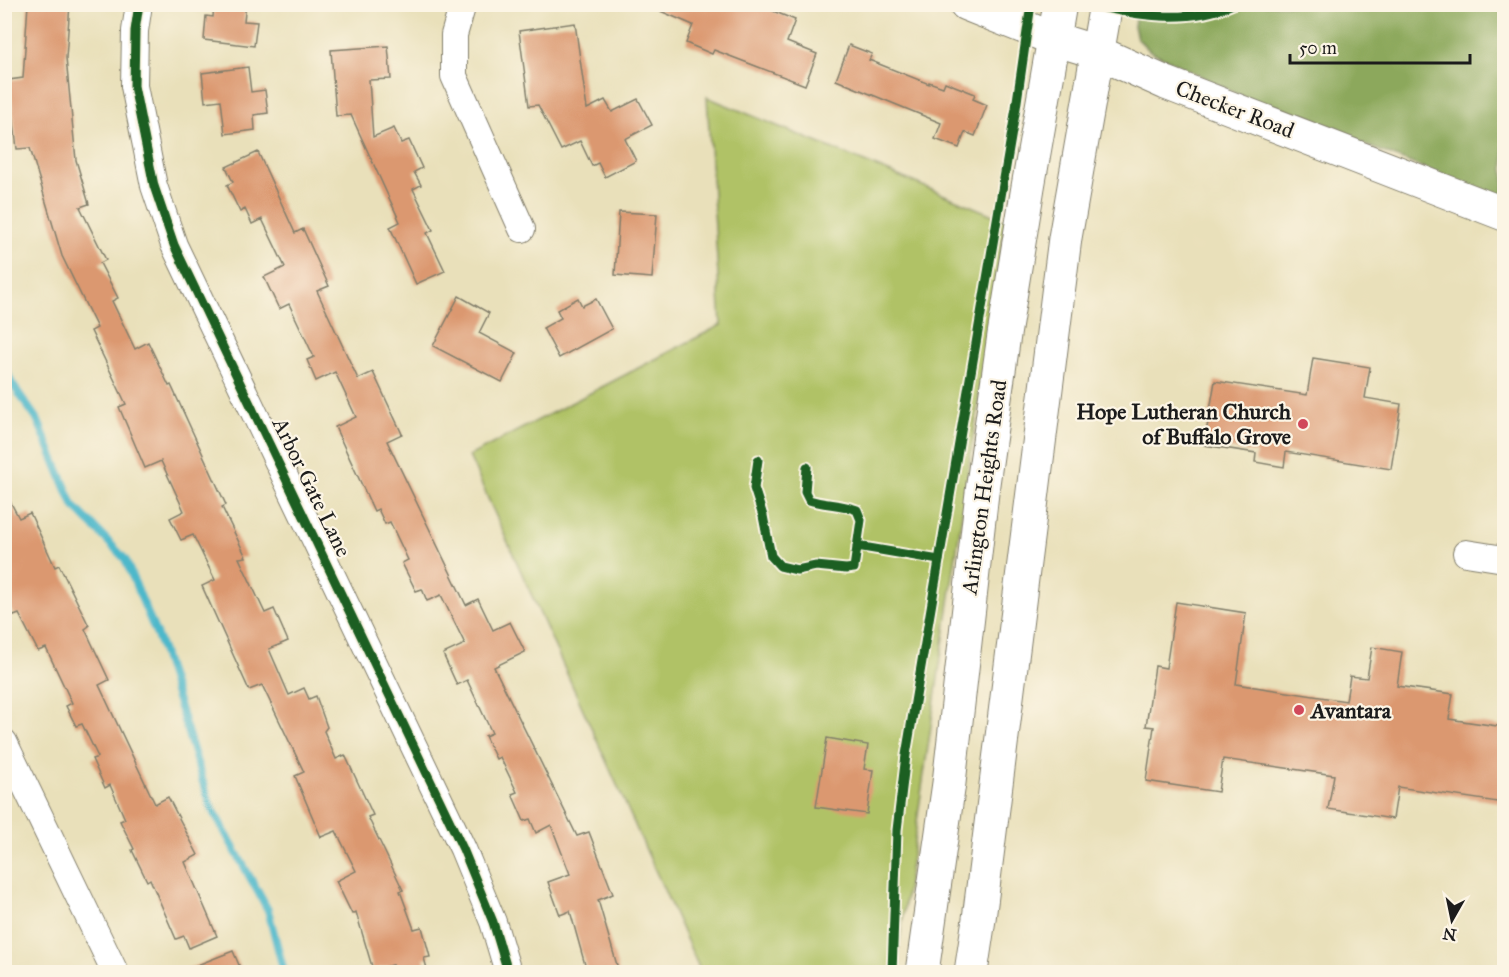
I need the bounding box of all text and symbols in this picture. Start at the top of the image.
scale bar [1290,27,1470,65]
text: 50 m [1299,37,1337,59]
street label: Checker Road [1172,74,1298,144]
street label: Arlington Heights Road [955,378,1012,597]
place label: Hope Lutheran Church of Buffalo Grove [1076,398,1292,450]
street label: Arbor Gate Lane [266,412,357,561]
marker: Hope Lutheran Church of Buffalo Grove [1296,417,1310,431]
place label: Avantara [1309,697,1392,724]
marker: Avantara [1292,703,1306,717]
north arrow [1422,890,1482,950]
text: N [1441,924,1458,945]

